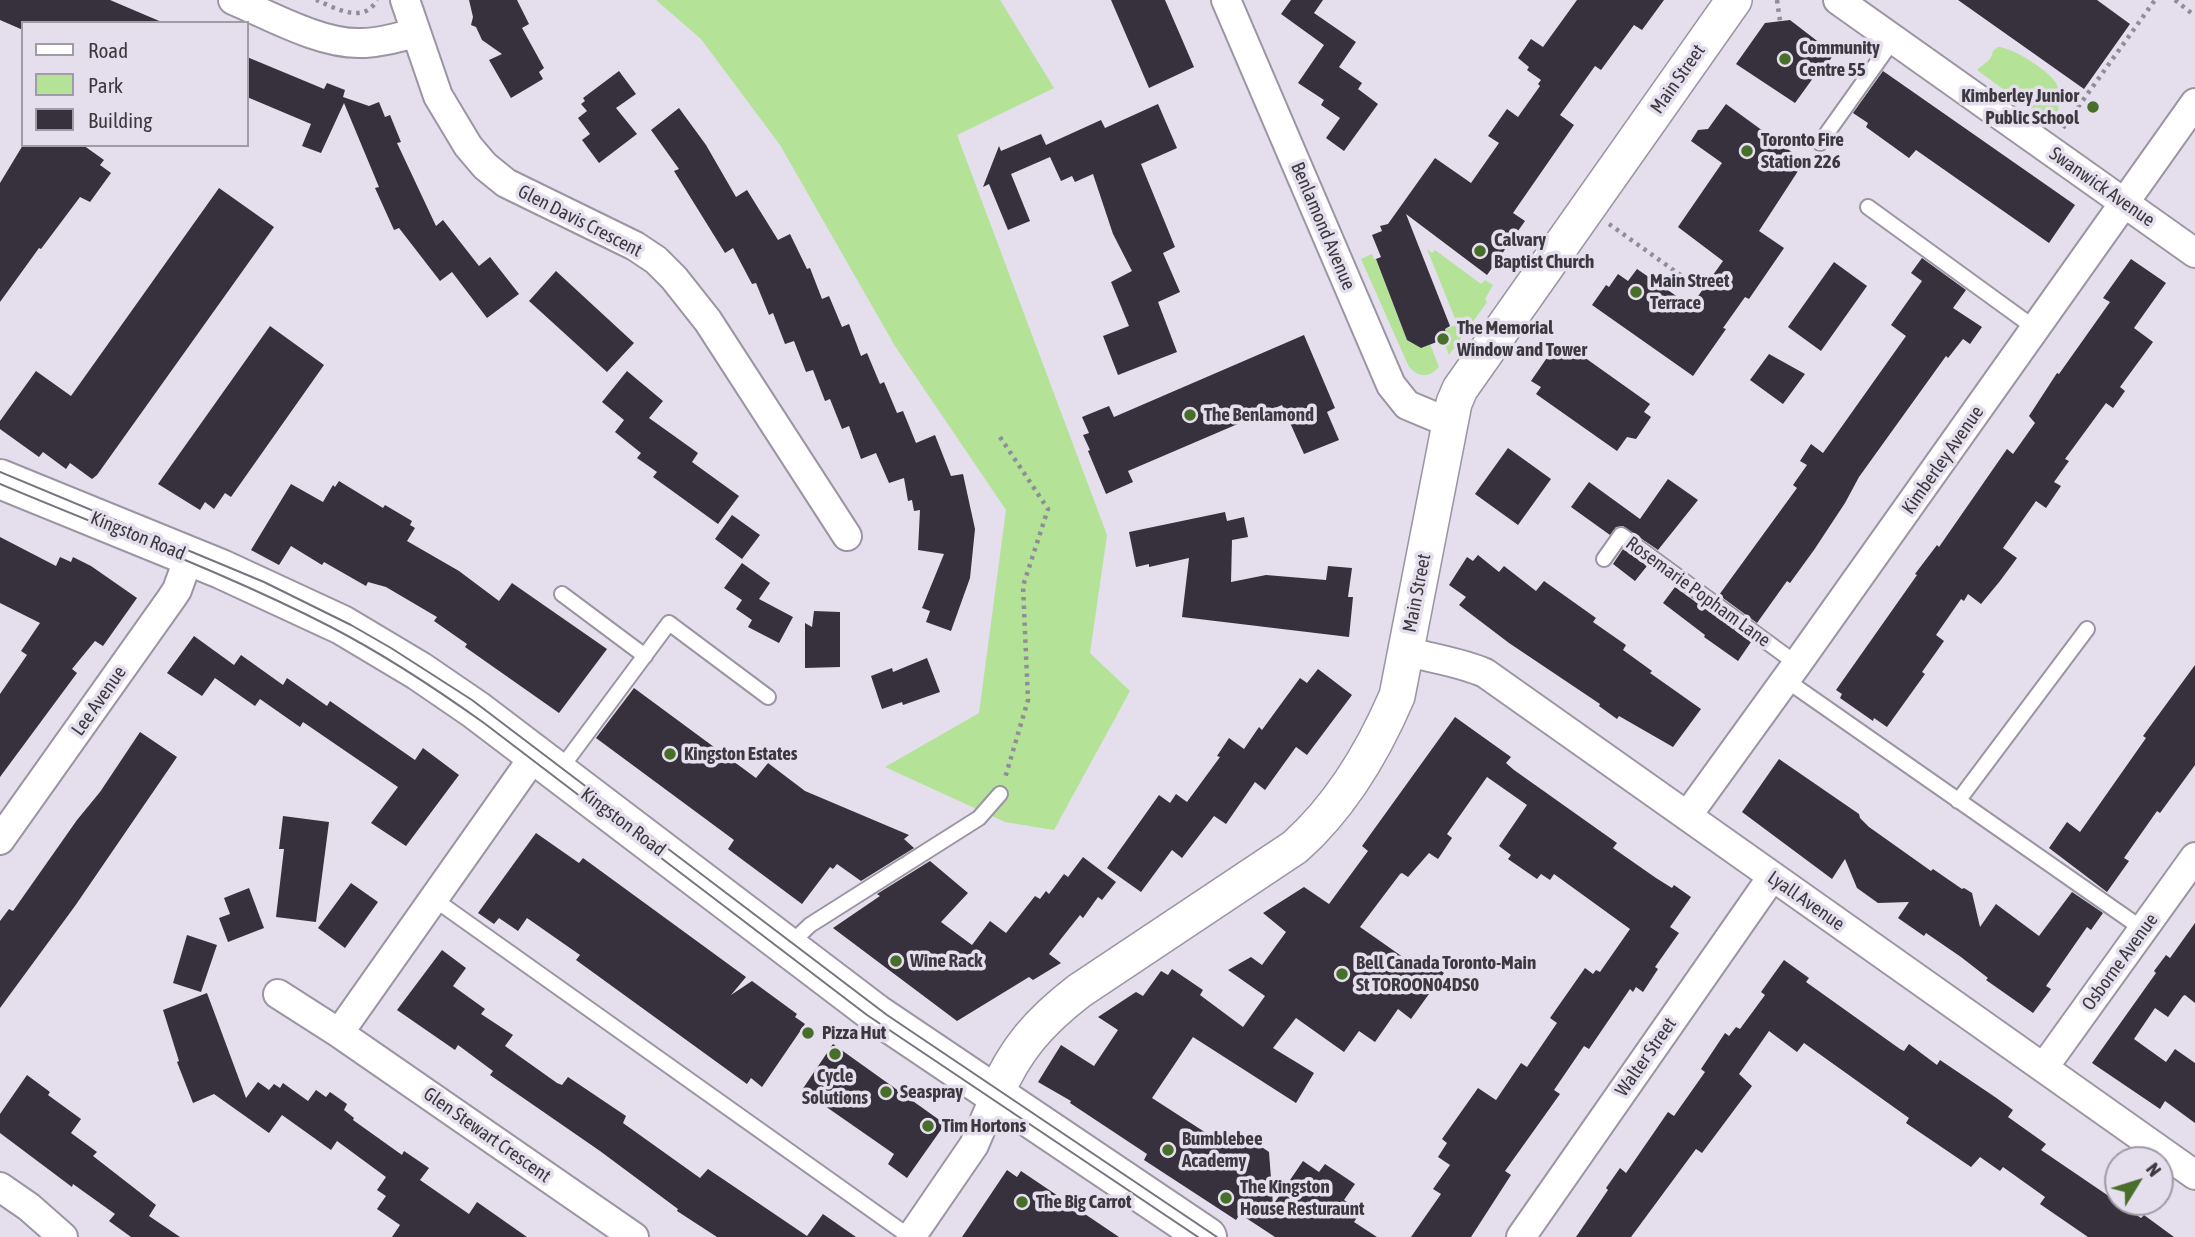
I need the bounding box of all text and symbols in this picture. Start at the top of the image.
legend [21,21,248,147]
place label: Community Centre 55 [1799,37,1880,81]
text: Road [88,38,128,62]
street label: Main Street [1646,40,1710,118]
marker: Community Centre 55 [1777,51,1793,67]
text: Park [88,73,123,97]
place label: Kimberley Junior Public School [1961,85,2079,129]
marker: Kimberley Junior Public School [2085,99,2101,115]
text: Building [88,108,152,132]
place label: Toronto Fire Station 226 [1761,129,1844,173]
street label: Swanwick Avenue [2045,142,2159,232]
marker: Toronto Fire Station 226 [1739,143,1755,159]
street label: Benlamond Avenue [1286,159,1360,293]
street label: Glen Davis Crescent [514,180,646,262]
place label: Calvary Baptist Church [1494,229,1594,273]
marker: Calvary Baptist Church [1472,243,1488,259]
place label: Main Street Terrace [1650,270,1729,314]
marker: Main Street Terrace [1628,284,1644,300]
place label: The Memorial Window and Tower [1457,317,1587,361]
marker: The Memorial Window and Tower [1435,331,1451,347]
street label: Kimberley Avenue [1897,401,1989,519]
place label: The Benlamond [1204,404,1314,426]
marker: The Benlamond [1182,407,1198,423]
street label: Kingston Road [87,507,189,565]
street label: Rosemarie Popham Lane [1621,532,1775,652]
street label: Main Street [1398,552,1436,634]
street label: Lee Avenue [67,662,131,740]
place label: Kingston Estates [684,743,798,765]
marker: Kingston Estates [662,746,678,762]
street label: Kingston Road [576,783,670,861]
street label: Lyall Avenue [1763,866,1849,936]
street label: Osborne Avenue [2077,909,2163,1015]
place label: Wine Rack [910,950,982,972]
place label: Bell Canada Toronto-Main St TOROON04DS0 [1356,952,1536,996]
marker: Wine Rack [888,953,904,969]
marker: Bell Canada Toronto-Main St TOROON04DS0 [1334,966,1350,982]
street label: Walter Street [1611,1013,1681,1101]
place label: Pizza Hut [822,1022,886,1044]
marker: Pizza Hut [800,1025,816,1041]
marker: Cycle Solutions [827,1046,843,1062]
place label: Cycle Solutions [802,1065,868,1109]
place label: Seaspray [900,1081,963,1103]
street label: Glen Stewart Crescent [419,1083,555,1187]
marker: Seaspray [878,1084,894,1100]
place label: Tim Hortons [942,1115,1026,1137]
marker: Tim Hortons [920,1118,936,1134]
place label: Bumblebee Academy [1182,1128,1263,1172]
marker: Bumblebee Academy [1160,1142,1176,1158]
north arrow [2104,1146,2174,1216]
text: N [2142,1158,2166,1180]
place label: The Kingston House Resturaunt [1240,1176,1364,1220]
marker: The Kingston House Resturaunt [1218,1190,1234,1206]
place label: The Big Carrot [1036,1191,1132,1213]
marker: The Big Carrot [1014,1194,1030,1210]

